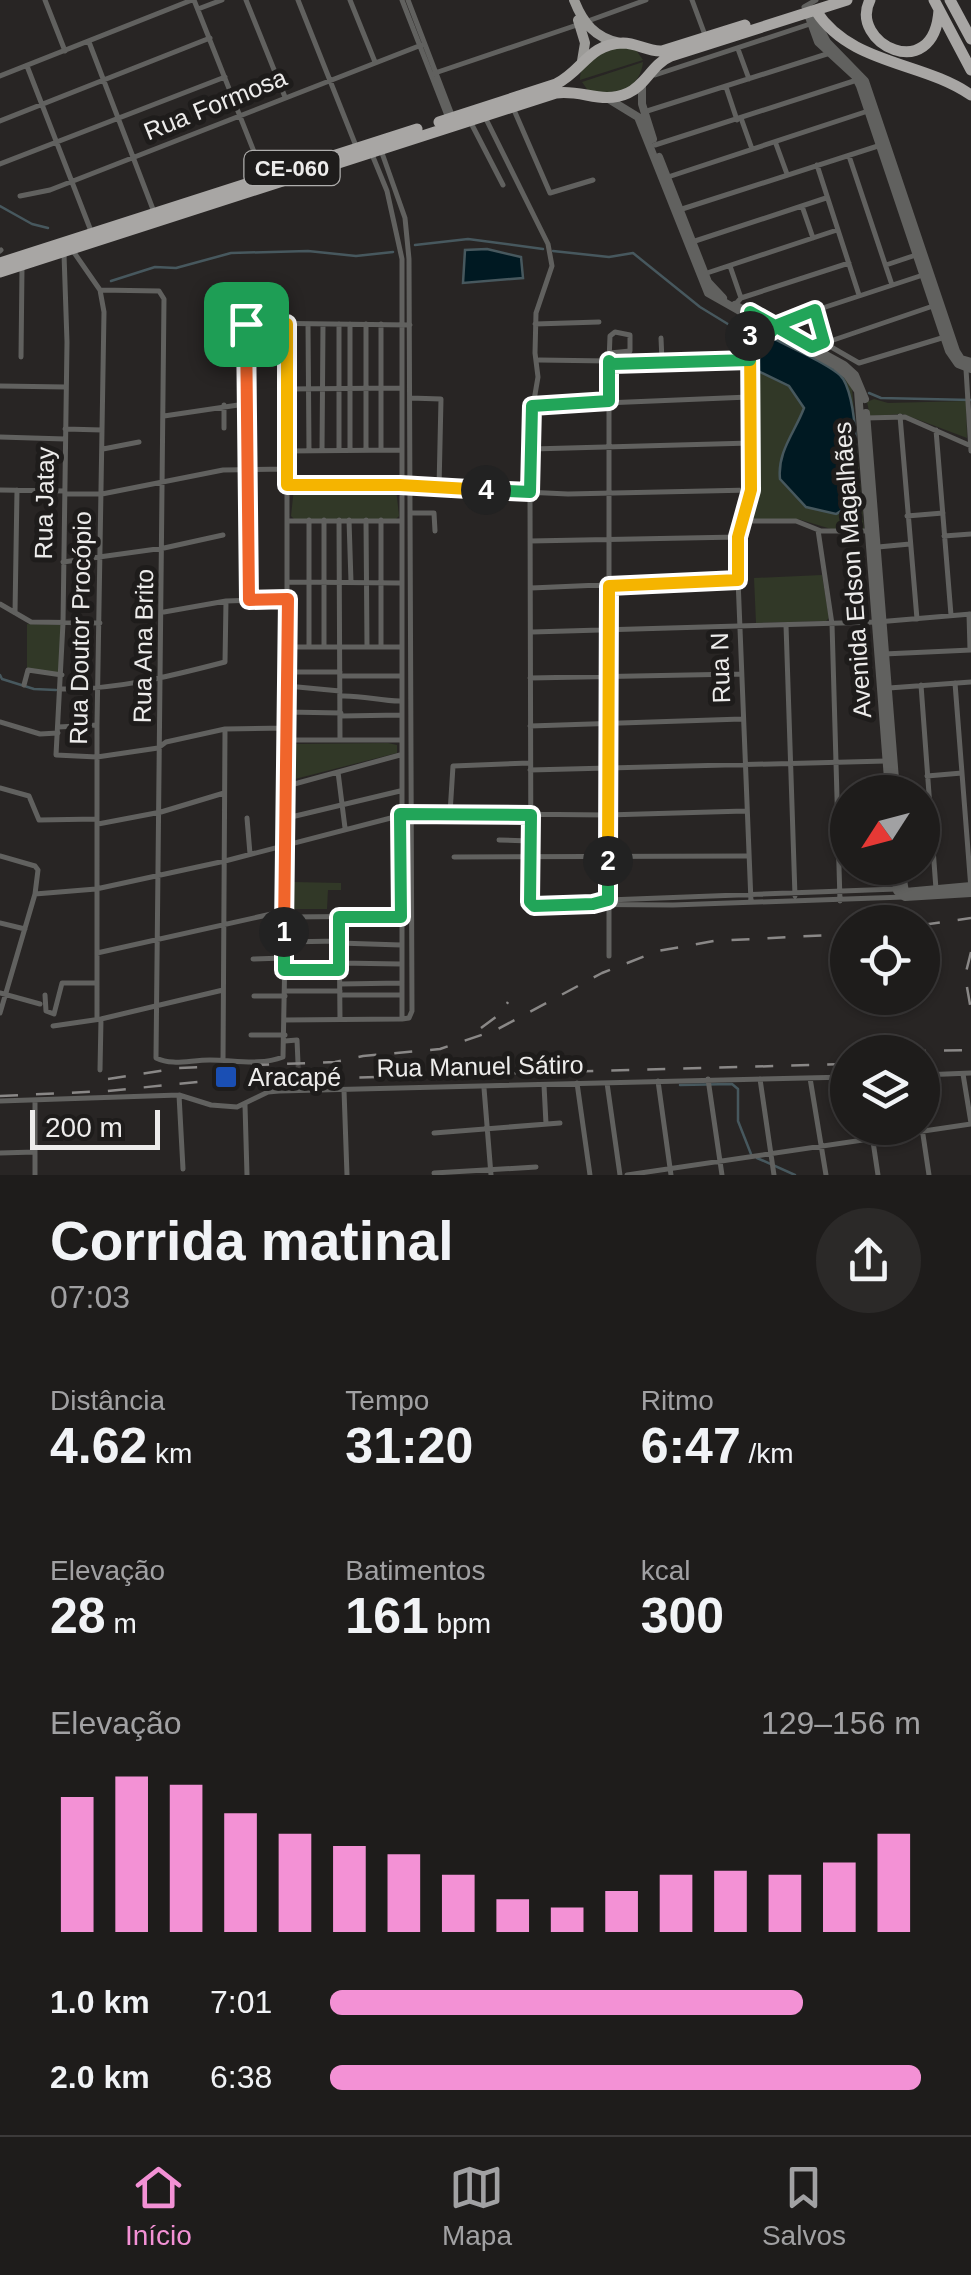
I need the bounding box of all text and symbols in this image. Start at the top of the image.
street label: Rua Formosa [140,63,291,145]
road number: CE-060 [244,151,340,185]
pin [204,282,289,367]
icon: arrive [219,297,274,352]
pin: 3 [725,311,775,361]
text: 3 [742,320,758,351]
street label: Avenida Edson Magalhães [828,421,876,719]
street label: Rua Jatay [29,446,59,560]
pin: 4 [461,465,511,515]
text: 4 [478,474,494,505]
street label: Rua Doutor Procópio [64,511,96,745]
street label: Rua Ana Brito [128,569,158,723]
street label: Rua N [705,632,735,704]
north arrow [830,775,940,885]
map controls [830,775,940,1145]
pin: 2 [583,836,633,886]
text: 2 [600,845,616,876]
button: locate [830,905,940,1015]
pin: 1 [259,907,309,957]
text: 1 [276,916,292,947]
button: layers [830,1035,940,1145]
street label: Rua Manuel Sátiro [376,1050,584,1082]
place label: Aracapé [248,1063,341,1091]
marker: Aracapé [213,1064,239,1090]
scale bar [30,1105,160,1150]
text: 200 m [45,1112,123,1143]
button: share [816,1208,921,1313]
text: Corrida matinal [50,1210,453,1272]
text: 07:03 [50,1279,130,1315]
text: Distância [50,1385,165,1416]
text: Tempo [345,1385,429,1416]
text: Ritmo [641,1385,714,1416]
text: 4.62 [50,1418,147,1474]
text: 31:20 [345,1418,473,1474]
text: 6:47 [641,1418,741,1474]
text: km [147,1438,192,1469]
text: /km [741,1438,794,1469]
text: Elevação [50,1555,165,1586]
text: Batimentos [345,1555,485,1586]
text: kcal [641,1555,690,1586]
text: 28 [50,1588,106,1644]
text: 161 [345,1588,429,1644]
text: 300 [641,1588,724,1644]
text: m [106,1608,137,1639]
text: bpm [429,1608,491,1639]
text: Elevação [50,1705,182,1741]
text: 129–156 m [761,1705,921,1741]
text: 1.0 km [50,1984,150,2020]
text: 7:01 [210,1984,272,2020]
text: 2.0 km [50,2059,150,2095]
text: 6:38 [210,2059,272,2095]
tab: Início [125,2160,192,2252]
tab: Mapa [442,2160,512,2252]
tab: Salvos [762,2160,846,2252]

